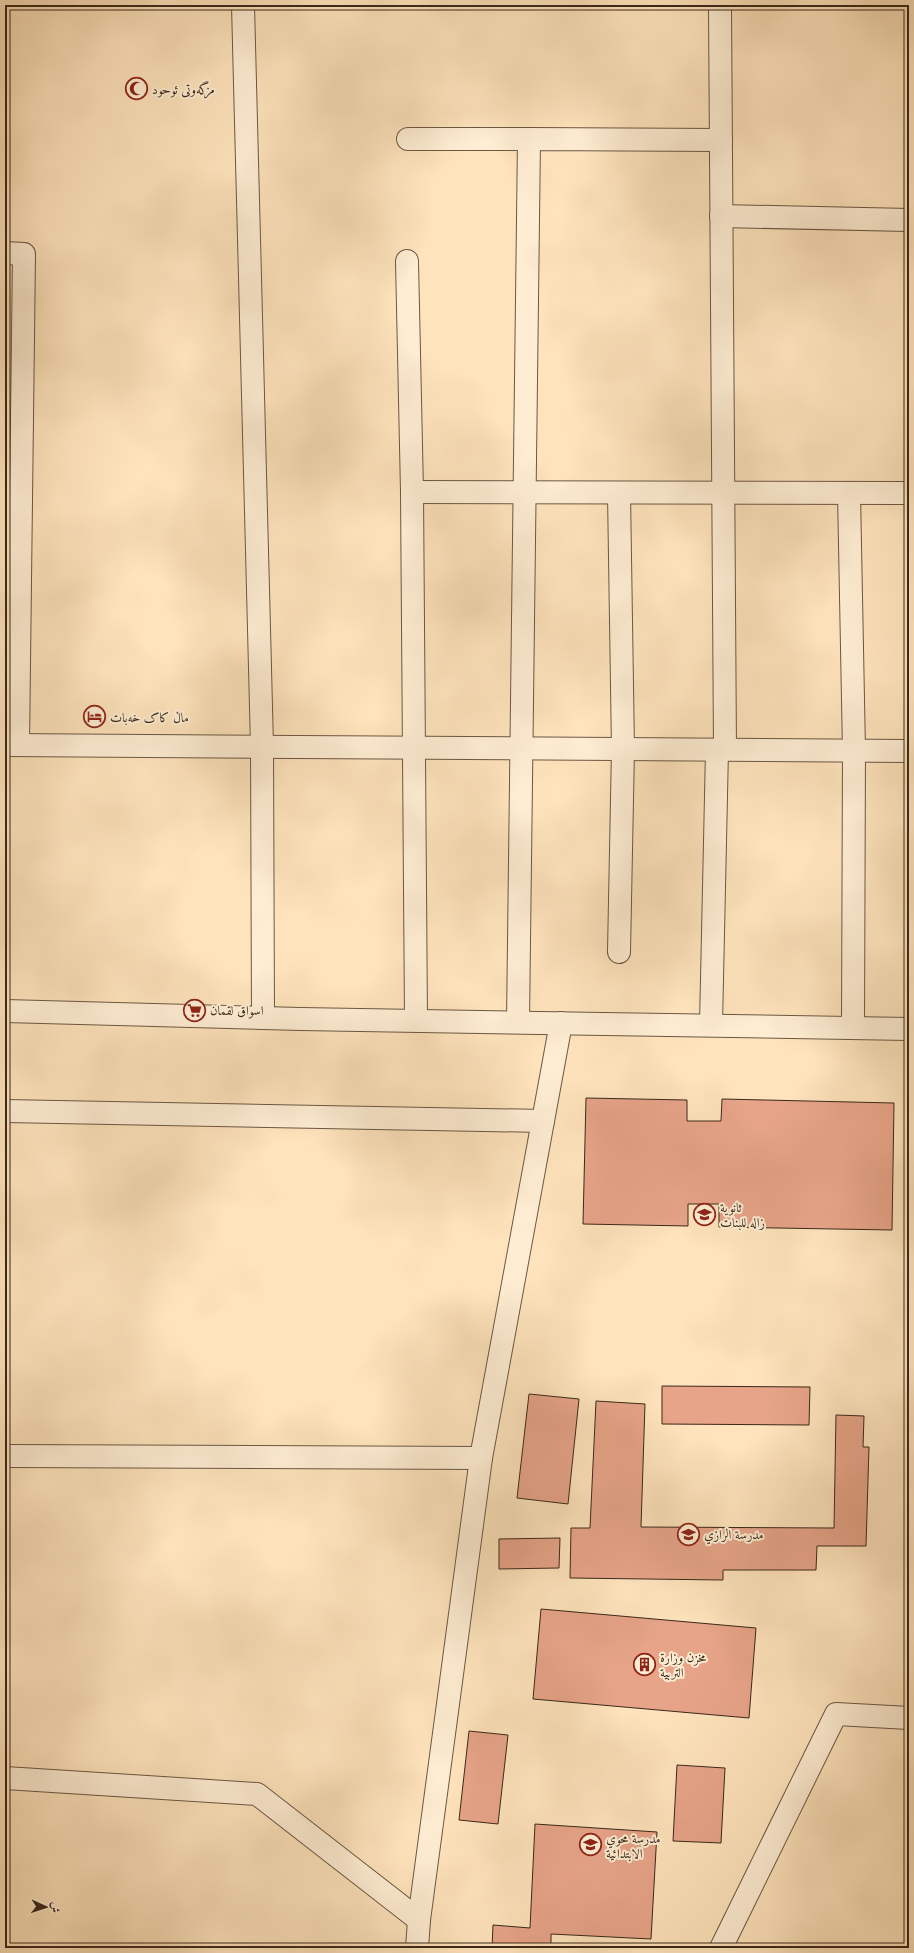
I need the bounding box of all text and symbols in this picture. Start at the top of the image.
mosque icon: مزگەوتی ئوحود [124,76,150,102]
place label: مزگەوتی ئوحود [152,80,215,99]
hotel icon: ماڵ کاک خەبات [82,704,108,730]
place label: ماڵ کاک خەبات [110,709,189,727]
supermarket icon: اسواق لقمان [181,997,207,1023]
place label: اسواق لقمان [210,1002,264,1020]
place label: ثانوية زاله للبنات [720,1199,765,1232]
school or university icon: ثانوية زاله للبنات [691,1201,717,1227]
school or university icon: مدرسة الرازي [676,1521,702,1547]
place label: مدرسة الرازي [704,1526,764,1545]
place label: مخزن وزارة التربية [660,1649,707,1682]
building icon: مخزن وزارة التربية [632,1651,658,1677]
place label: مدرسة محوي الابتدائية [606,1830,660,1863]
school or university icon: مدرسة محوي الابتدائية [578,1832,604,1858]
north arrow [26,1887,66,1927]
text: ش [48,1902,63,1913]

